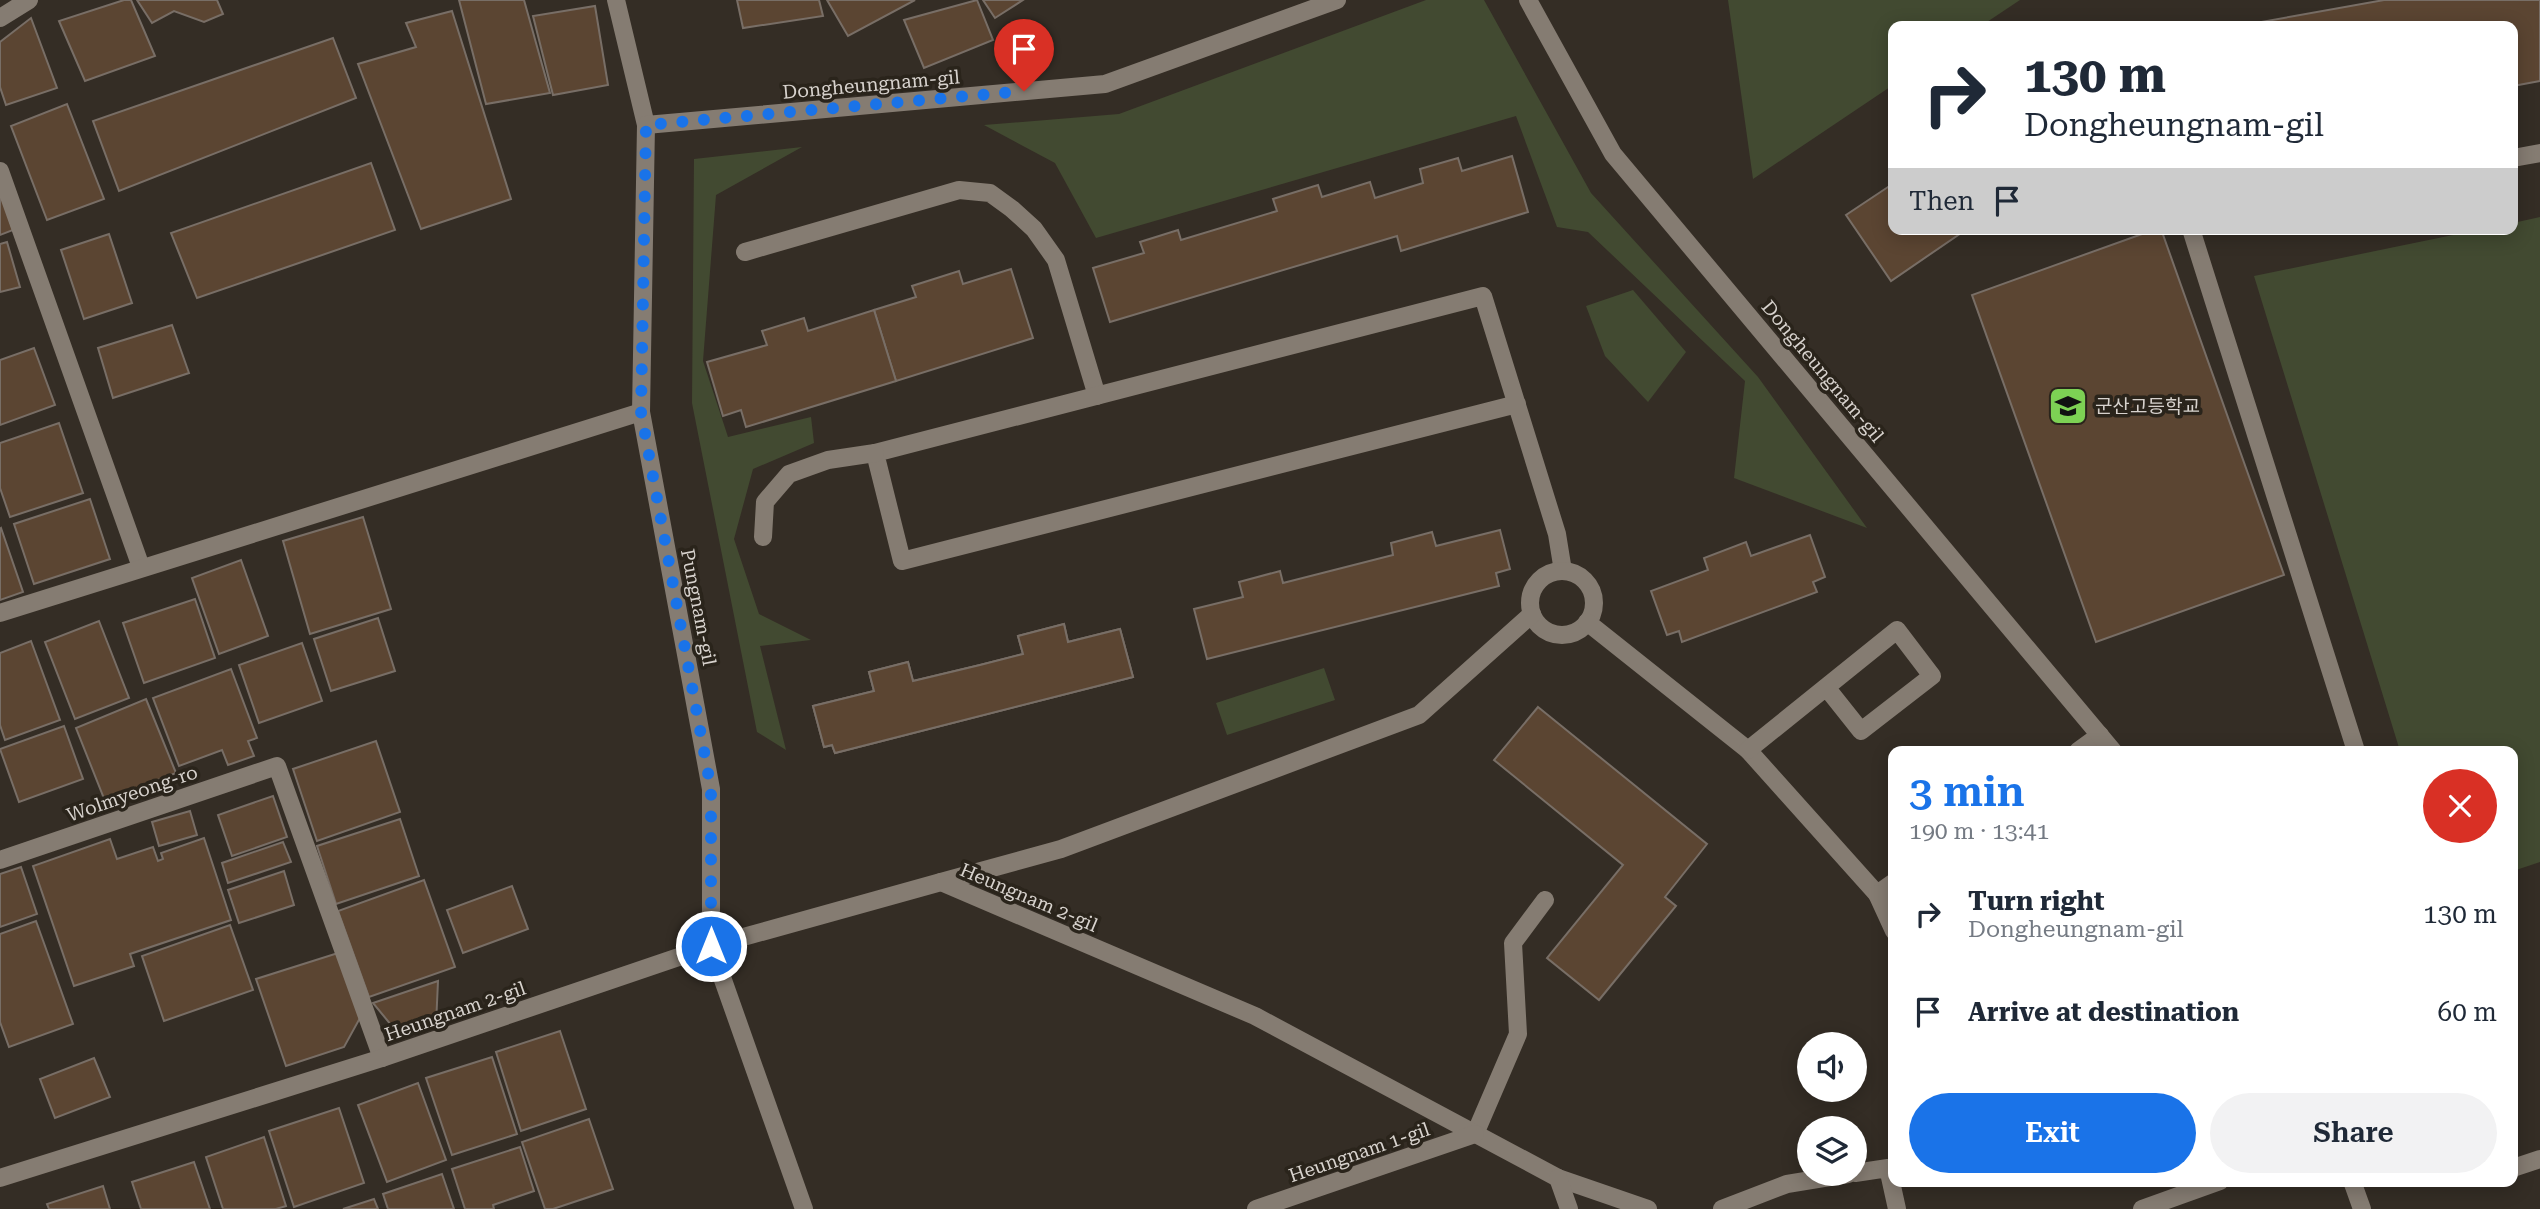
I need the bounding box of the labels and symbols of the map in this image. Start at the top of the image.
pin [994,19,1054,91]
street label: Dongheungnam-gil [781,65,961,104]
street label: Dongheungnam-gil [1757,296,1889,447]
school or university icon: 군산고등학교 [2047,385,2089,427]
place label: 군산고등학교 [2095,395,2200,418]
street label: Pungnam-gil [676,547,721,668]
street label: Wolmyeong-ro [64,760,201,827]
street label: Heungnam 2-gil [956,858,1101,937]
position arrow [674,909,748,983]
street label: Heungnam 2-gil [382,977,529,1046]
street label: Heungnam 1-gil [1286,1118,1433,1187]

